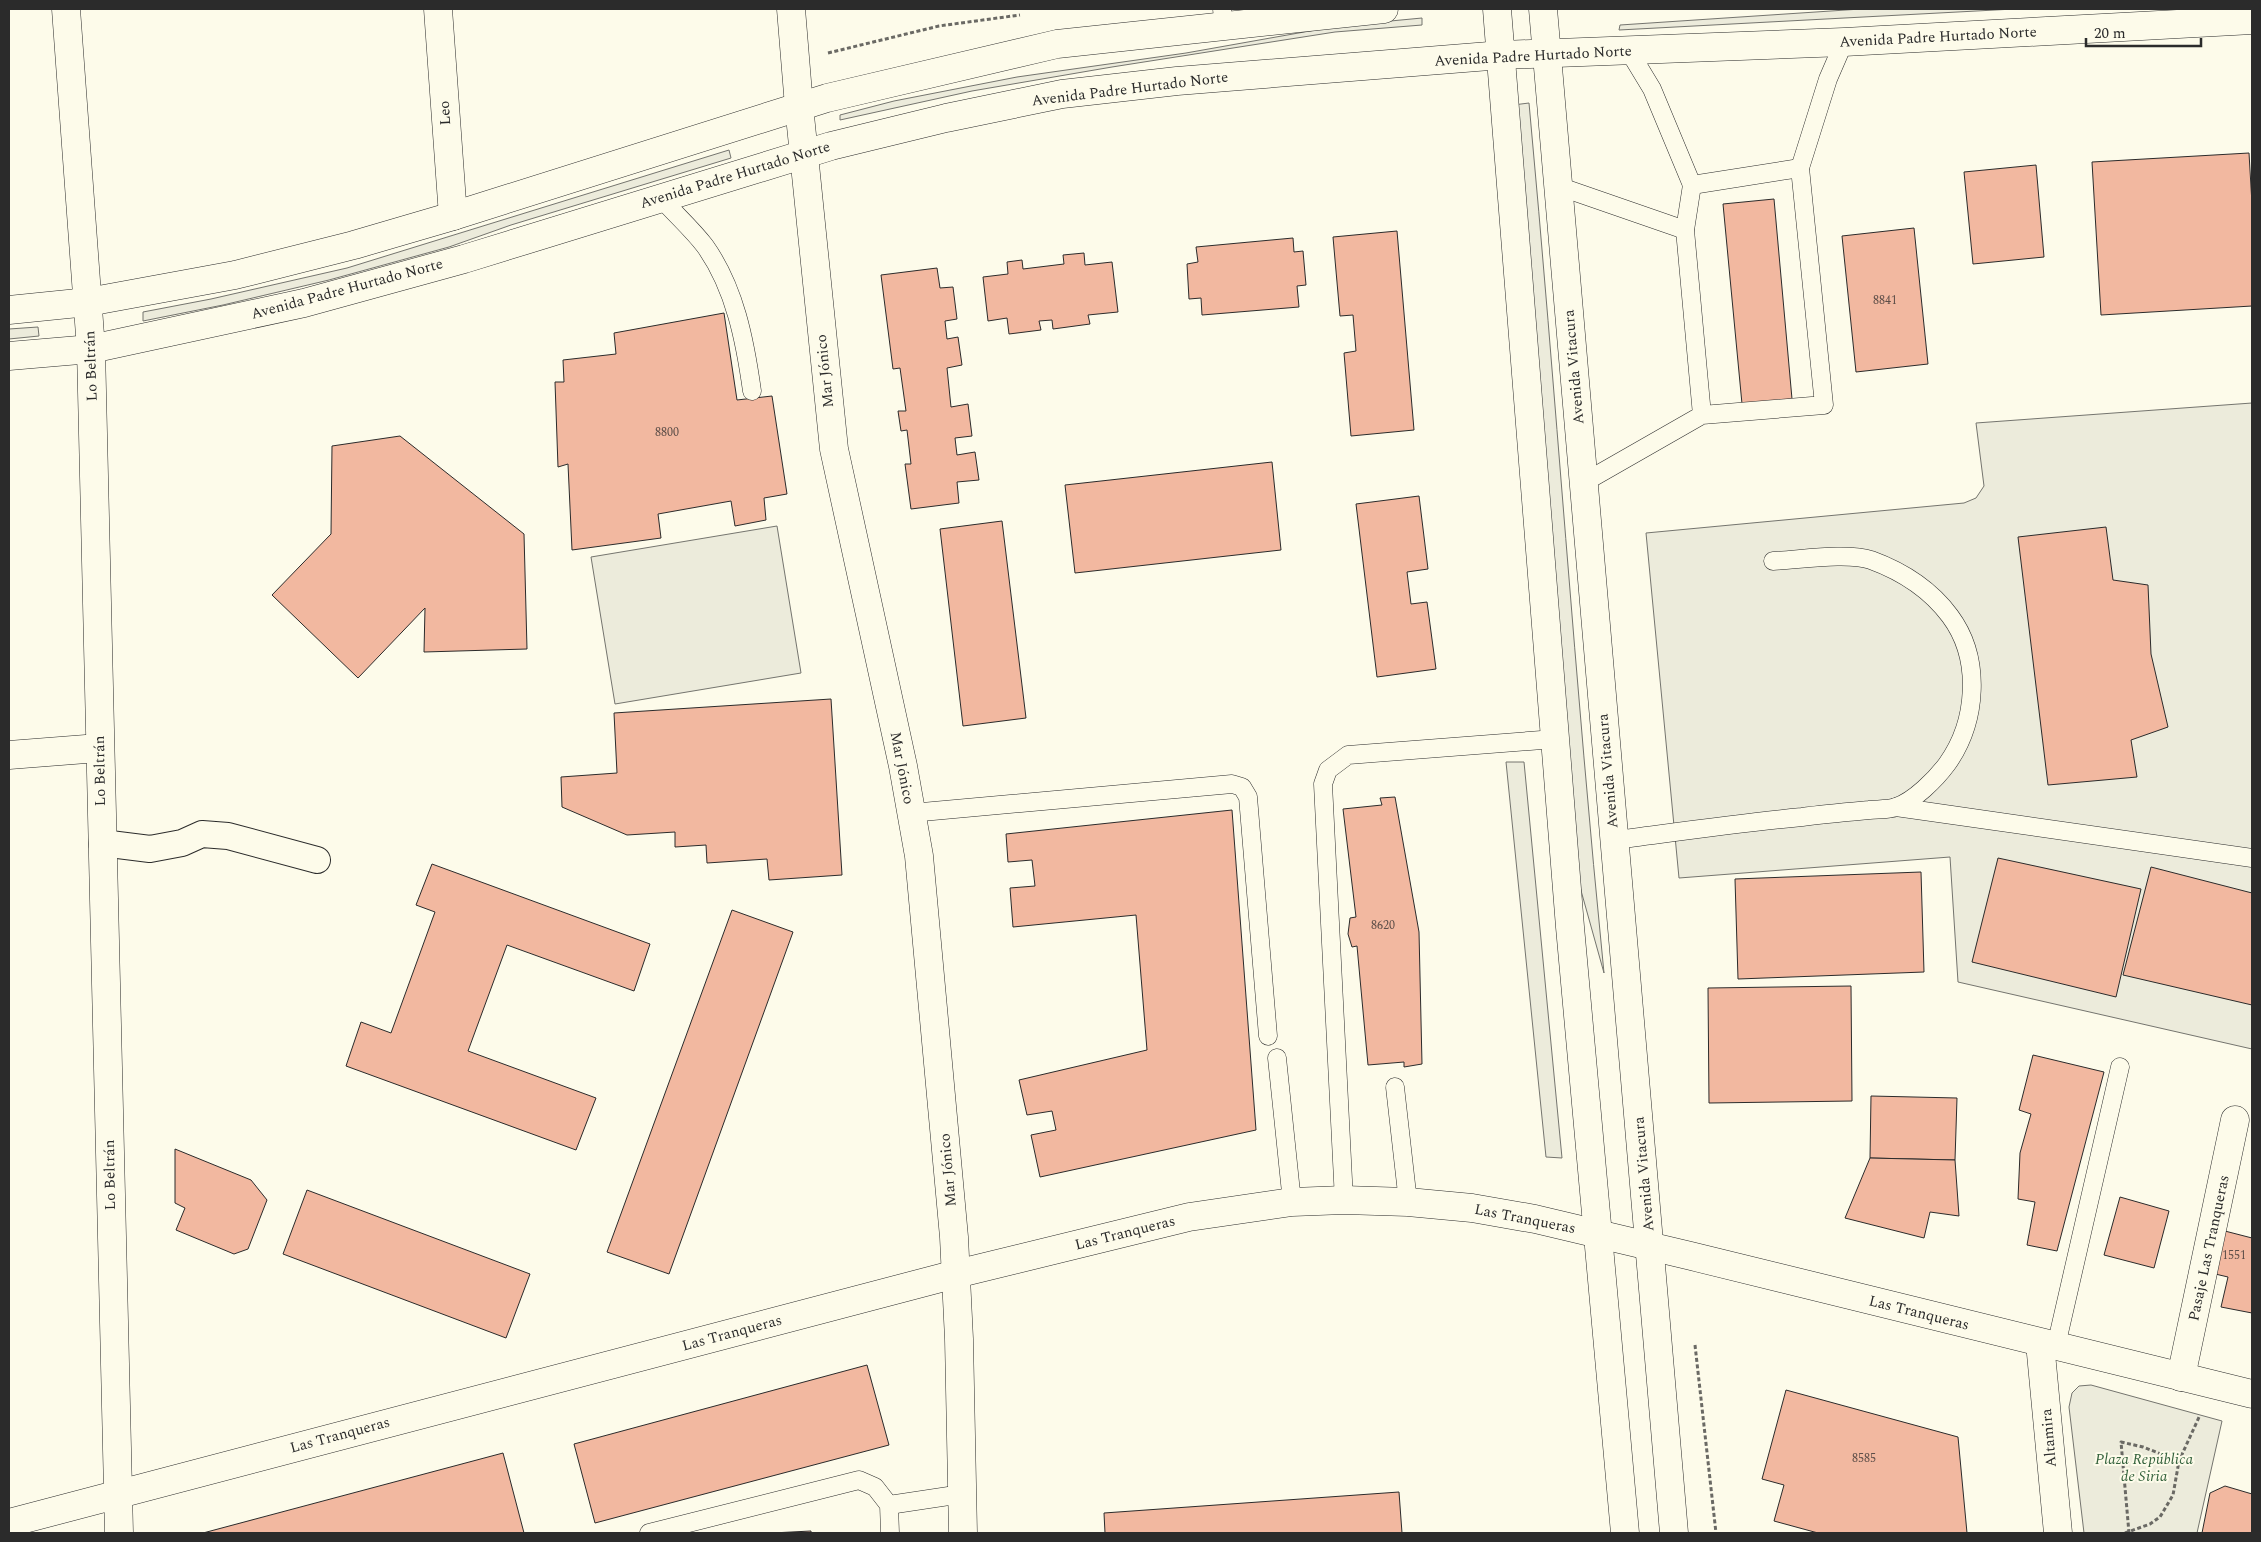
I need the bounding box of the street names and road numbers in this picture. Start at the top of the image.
street label: Avenida Padre Hurtado Norte [1839,20,2037,54]
street label: Avenida Padre Hurtado Norte [1434,39,1632,73]
street label: Avenida Padre Hurtado Norte [1030,66,1230,112]
street label: Leo [433,100,457,126]
street label: Avenida Padre Hurtado Norte [637,135,833,215]
street label: Avenida Padre Hurtado Norte [248,252,446,326]
street label: Avenida Vitacura [1557,308,1590,425]
street label: Lo Beltrán [78,330,104,402]
street label: Mar Jónico [810,333,840,409]
street label: Avenida Vitacura [1591,712,1624,829]
street label: Mar Jónico [884,730,920,806]
street label: Lo Beltrán [88,735,112,807]
street label: Avenida Vitacura [1627,1115,1660,1232]
street label: Mar Jónico [933,1132,963,1208]
street label: Lo Beltrán [98,1139,122,1211]
street label: Pasaje Las Tranqueras [2182,1173,2236,1323]
street label: Las Tranqueras [1472,1198,1578,1240]
street label: Las Tranqueras [1072,1209,1178,1257]
street label: Las Tranqueras [1866,1289,1972,1337]
street label: Las Tranqueras [679,1309,785,1357]
street label: Altamira [2035,1407,2063,1468]
street label: Las Tranqueras [287,1411,393,1459]

